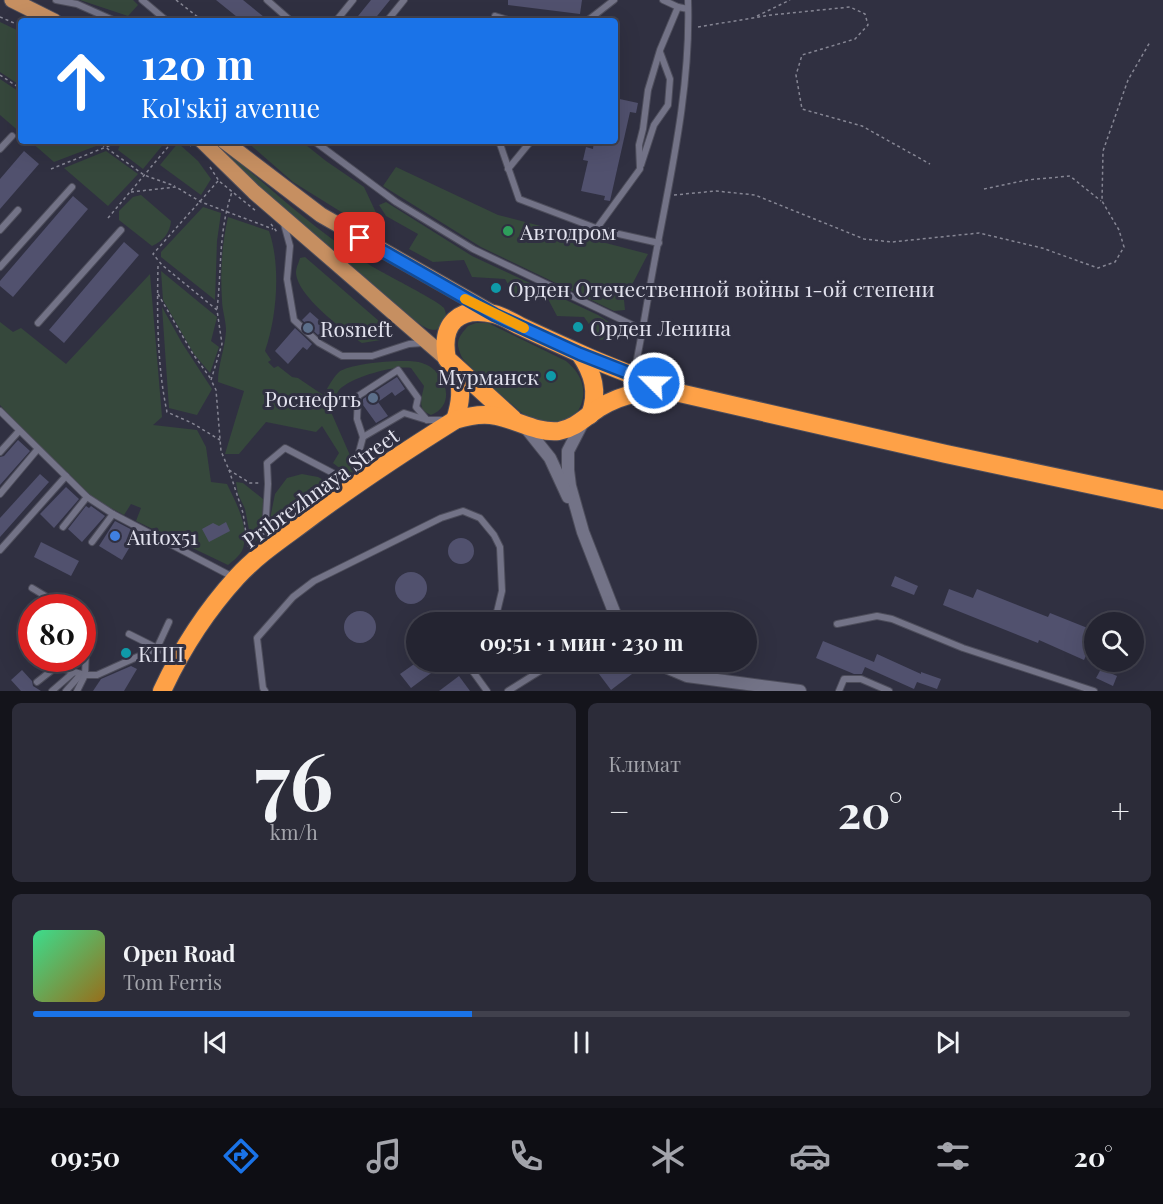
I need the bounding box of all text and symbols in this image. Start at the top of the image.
text: 120 m [141,35,254,91]
icon: ahead [42,42,120,120]
text: Kol'skij avenue [141,89,320,125]
pin [334,212,385,263]
place label: Автодром [519,217,616,245]
icon: arrive [343,221,376,254]
marker: Автодром [501,224,515,238]
place label: Орден Отечественной войны 1-ой степени [508,274,935,302]
marker: Орден Отечественной войны 1-ой степени [489,281,503,295]
place label: Орден Ленина [590,313,732,341]
place label: Rosneft [320,314,393,342]
marker: Орден Ленина [571,320,585,334]
marker: Rosneft [301,321,315,335]
position arrow [622,351,686,415]
place label: Мурманск [438,362,539,390]
marker: Мурманск [544,369,558,383]
place label: Роснефть [264,384,361,412]
marker: Роснефть [366,391,380,405]
street label: Pribrezhnaya Street [236,420,404,553]
place label: Autox51 [126,522,198,550]
marker: Autox51 [108,529,122,543]
speed limit sign: 80 [18,594,96,672]
map controls [1084,612,1144,672]
button: search [1084,612,1144,672]
text: 09:51 · 1 мин · 230 m [480,627,683,657]
place label: КПП [138,639,184,667]
marker: КПП [119,646,133,660]
text: 76 [254,727,333,831]
text: Климат [609,750,681,777]
text: 20° [838,780,903,840]
text: − [609,788,630,832]
text: + [1111,788,1130,832]
text: km/h [270,818,318,845]
text: Open Road [123,938,235,968]
text: Tom Ferris [123,968,222,995]
icon: previous [199,1026,232,1059]
icon: pause [565,1026,598,1059]
icon: next [931,1026,964,1059]
icon: directions [220,1135,262,1177]
icon: music [363,1135,405,1177]
icon: phone [505,1135,547,1177]
icon: climate [647,1135,689,1177]
icon: car [789,1135,831,1177]
icon: filters [932,1135,974,1177]
text: 09:50 [50,1138,120,1174]
text: 20° [1074,1138,1113,1174]

